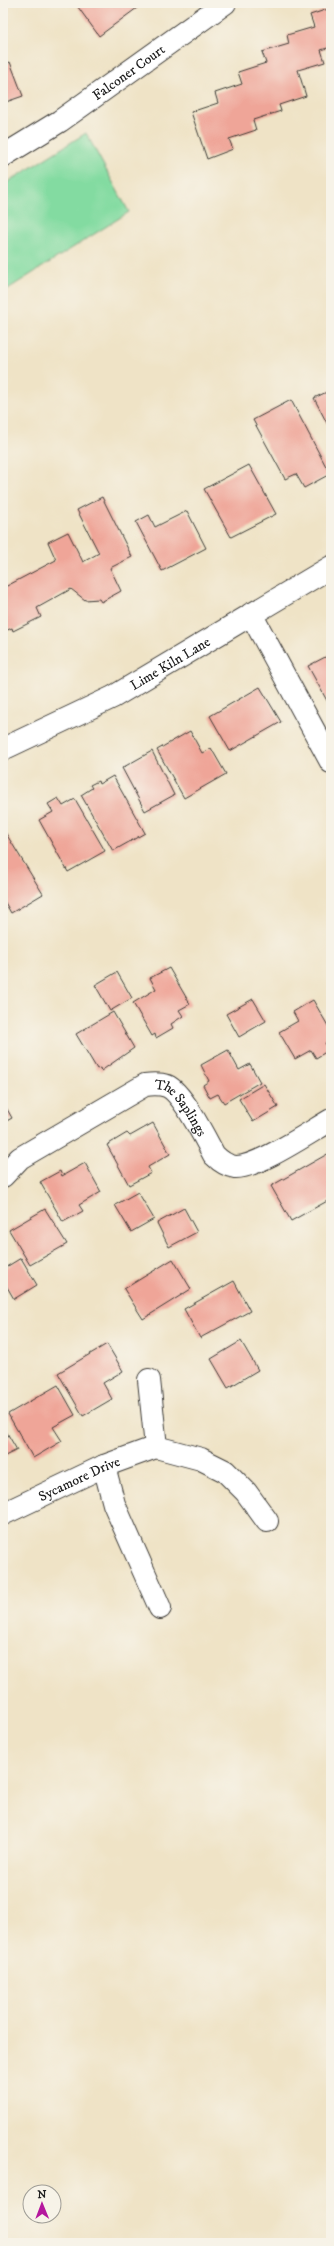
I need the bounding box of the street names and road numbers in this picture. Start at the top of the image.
street label: Falconer Court [89,41,169,105]
street label: Lime Kiln Lane [127,633,214,695]
street label: The Saplings [154,1076,210,1140]
street label: Sycamore Drive [36,1453,123,1506]

